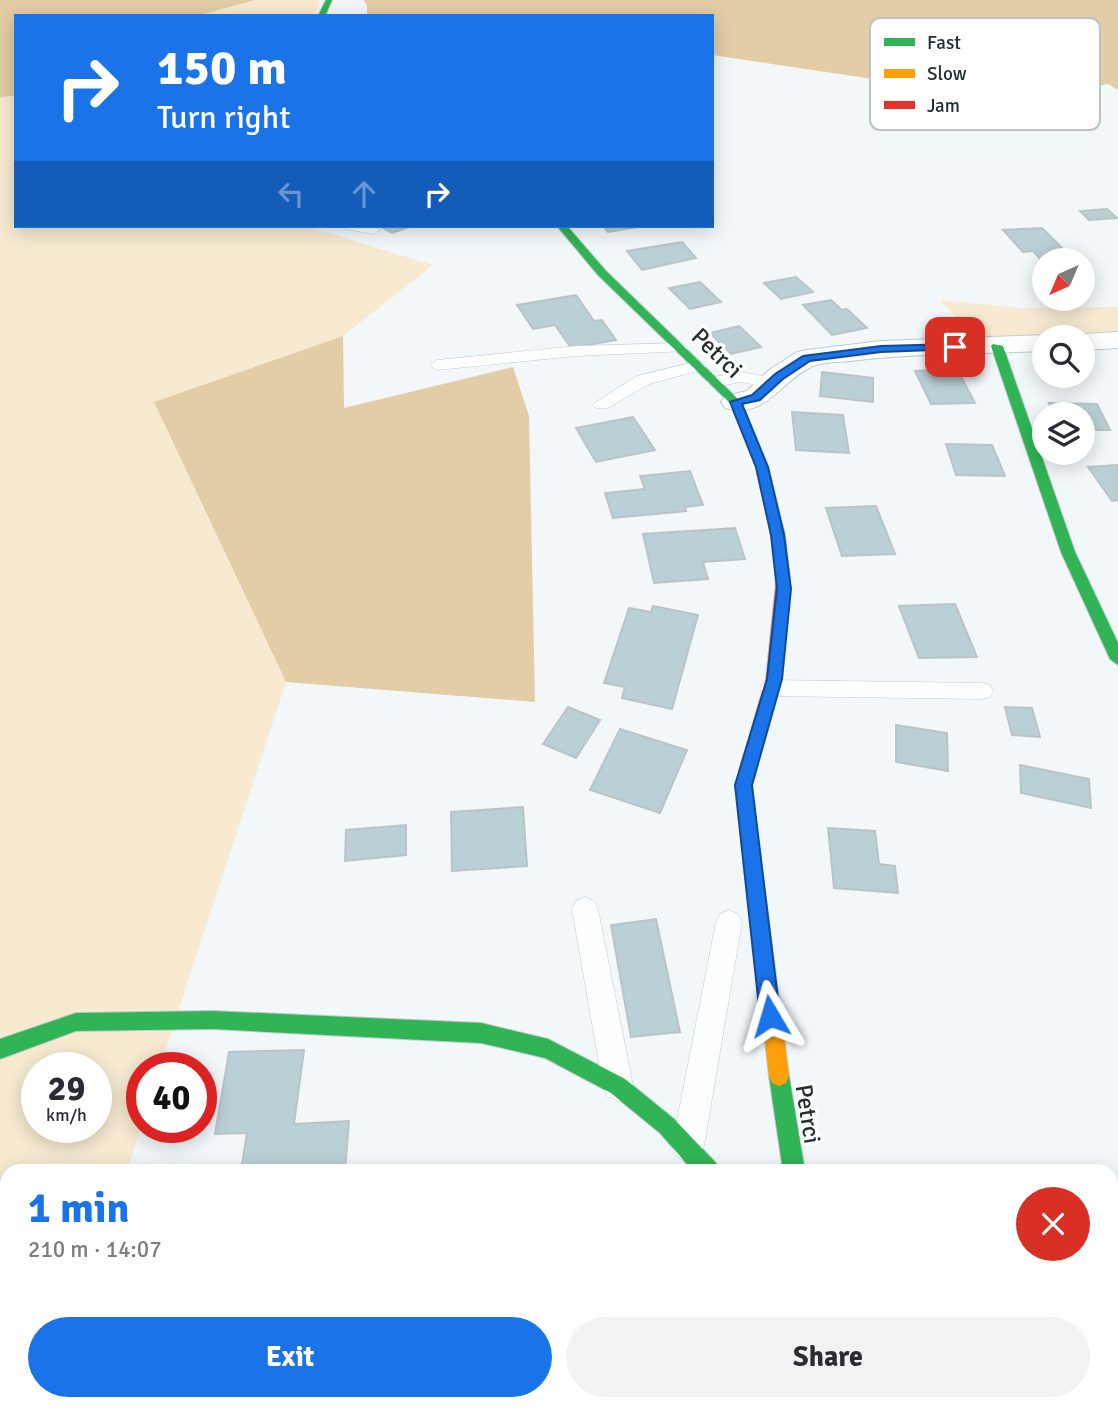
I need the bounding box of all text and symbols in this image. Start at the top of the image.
legend [870,18,1100,130]
text: Fast [927,31,961,55]
text: 150 m [157,38,287,98]
icon: right [42,42,133,133]
text: Slow [927,62,967,86]
text: Jam [927,94,960,118]
text: Turn right [157,98,290,137]
icon: left [272,175,310,213]
icon: ahead [345,175,383,213]
icon: right [418,175,456,213]
north arrow [1032,248,1096,312]
map controls [1032,248,1095,465]
pin [925,317,985,377]
street label: Petrci [685,321,749,385]
button: search [1032,325,1095,388]
icon: arrive [936,328,974,366]
button: layers [1032,402,1095,465]
position arrow [733,979,807,1053]
speed limit sign: 40 [126,1052,217,1143]
text: 29 [48,1067,85,1110]
street label: Petrci [789,1082,827,1146]
text: km/h [46,1104,87,1126]
text: 1 min [28,1183,129,1234]
button: close [1016,1187,1090,1261]
text: 210 m · 14:07 [28,1235,162,1264]
button: Exit [28,1317,552,1397]
button: Share [566,1317,1090,1397]

